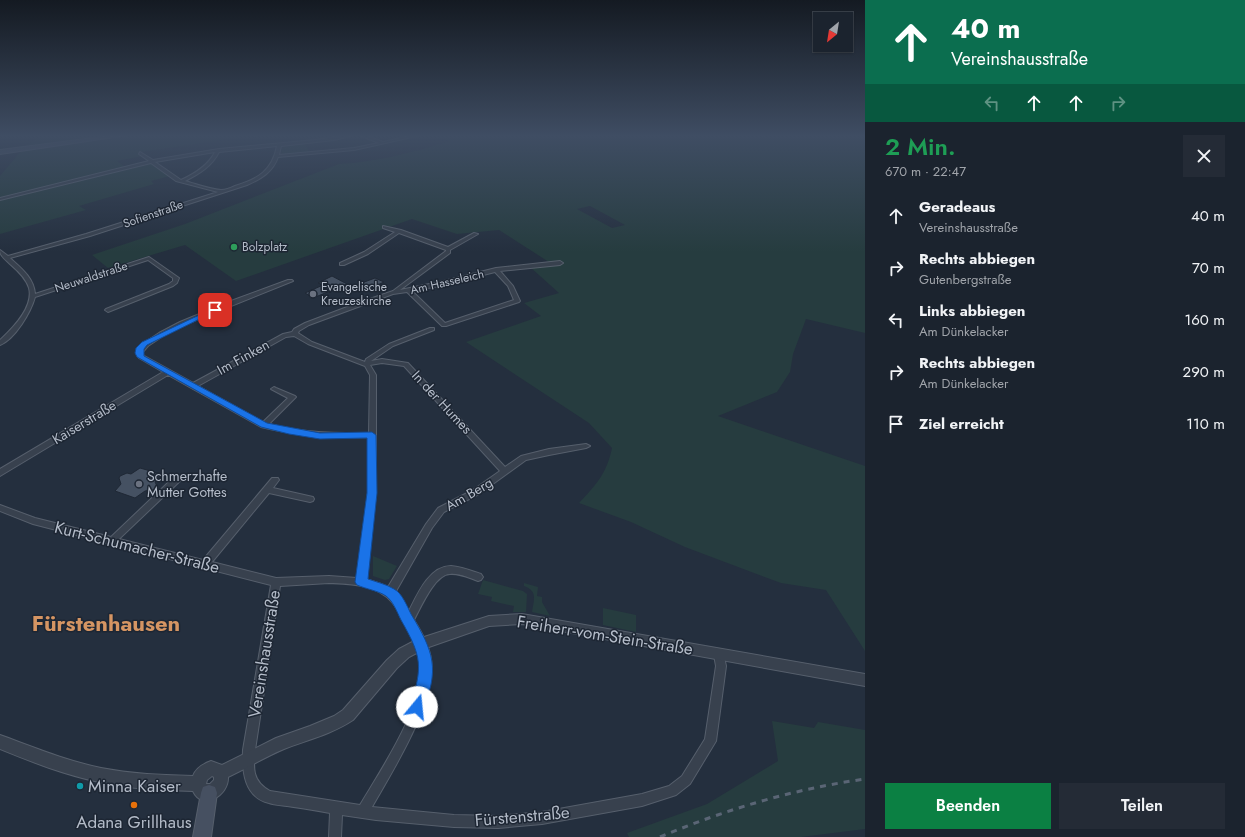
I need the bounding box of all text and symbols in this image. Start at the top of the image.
text: 40 m [951,8,1020,49]
north arrow [813,12,853,52]
map controls [813,12,853,52]
icon: ahead [885,16,937,68]
text: Vereinshausstraße [951,46,1088,72]
icon: left [981,92,1003,114]
icon: ahead [1023,92,1045,114]
icon: ahead [1065,92,1087,114]
icon: right [1107,92,1129,114]
text: 2 Min. [885,129,956,164]
button: close [1183,135,1225,177]
text: 670 m · 22:47 [885,162,966,181]
street label: Sofienstraße [120,195,186,233]
text: Geradeaus [919,196,995,218]
icon: ahead [885,205,907,227]
text: 40 m [1191,205,1225,227]
text: Vereinshausstraße [919,218,1018,237]
place label: Bolzplatz [242,238,288,256]
marker: Bolzplatz [229,242,239,252]
text: Rechts abbiegen [919,248,1035,270]
street label: Neuwaldstraße [52,257,130,297]
icon: right [885,257,907,279]
text: 70 m [1192,257,1225,279]
street label: Am Hasseleich [408,265,486,299]
text: Gutenbergstraße [919,270,1011,289]
place label: Evangelische Kreuzeskirche [321,278,391,310]
marker: Evangelische Kreuzeskirche [308,289,318,299]
pin [198,293,232,327]
icon: arrive [204,299,226,321]
text: Links abbiegen [919,300,1025,322]
icon: left [885,309,907,331]
text: 160 m [1184,309,1225,331]
text: Am Dünkelacker [919,322,1008,341]
street label: Im Finken [213,334,273,380]
text: Rechts abbiegen [919,352,1035,374]
icon: right [885,361,907,383]
text: 290 m [1183,361,1225,383]
street label: In der Humes [407,366,477,438]
text: Am Dünkelacker [919,374,1008,393]
street label: Kaiserstraße [48,395,120,449]
icon: arrive [885,413,907,435]
text: Ziel erreicht [919,413,1004,435]
text: 110 m [1186,413,1225,435]
place label: Schmerzhafte Mutter Gottes [147,466,227,502]
street label: Am Berg [441,472,497,516]
marker: Schmerzhafte Mutter Gottes [134,479,144,489]
street label: Kurt-Schumacher-Straße [52,515,222,579]
street label: Vereinshausstraße [242,588,286,720]
district label: Fürstenhausen [32,607,180,639]
street label: Freiherr-vom-Stein-Straße [515,609,695,661]
position arrow [396,686,438,728]
place label: Minna Kaiser [88,774,181,798]
marker: Minna Kaiser [75,781,85,791]
button: Beenden [885,783,1051,829]
button: Teilen [1059,783,1225,829]
marker: Adana Grillhaus [129,800,139,810]
street label: Fürstenstraße [474,800,571,832]
place label: Adana Grillhaus [76,810,192,834]

